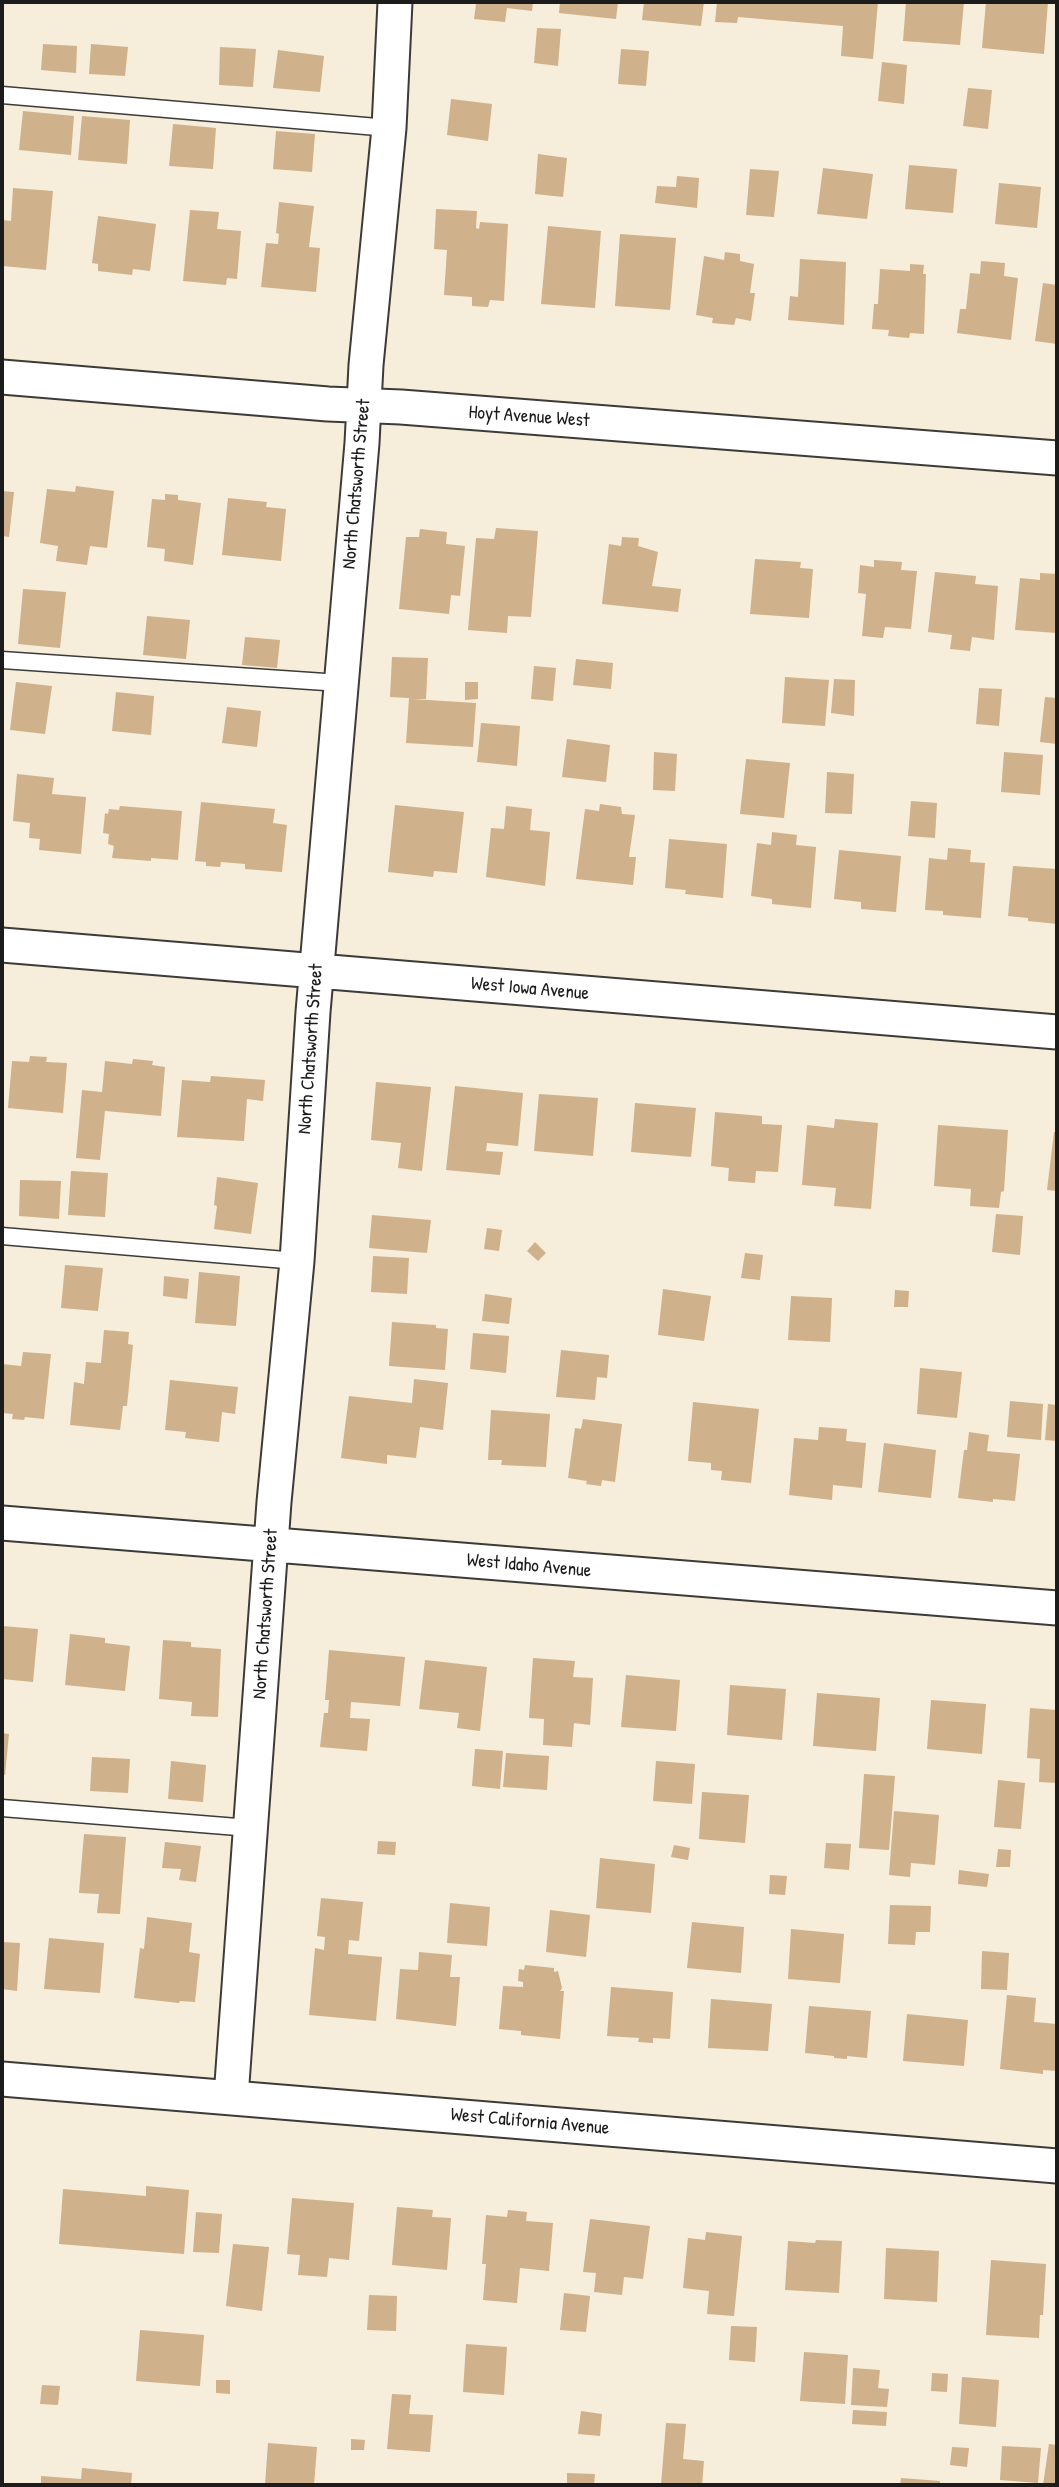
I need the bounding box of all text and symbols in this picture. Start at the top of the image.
street label: North Chatsworth Street [338,398,376,570]
street label: Hoyt Avenue West [468,401,590,433]
street label: North Chatsworth Street [294,963,328,1135]
street label: West Iowa Avenue [470,972,590,1006]
street label: North Chatsworth Street [249,1528,283,1700]
street label: West Idaho Avenue [466,1549,592,1583]
street label: West California Avenue [450,2104,610,2140]

